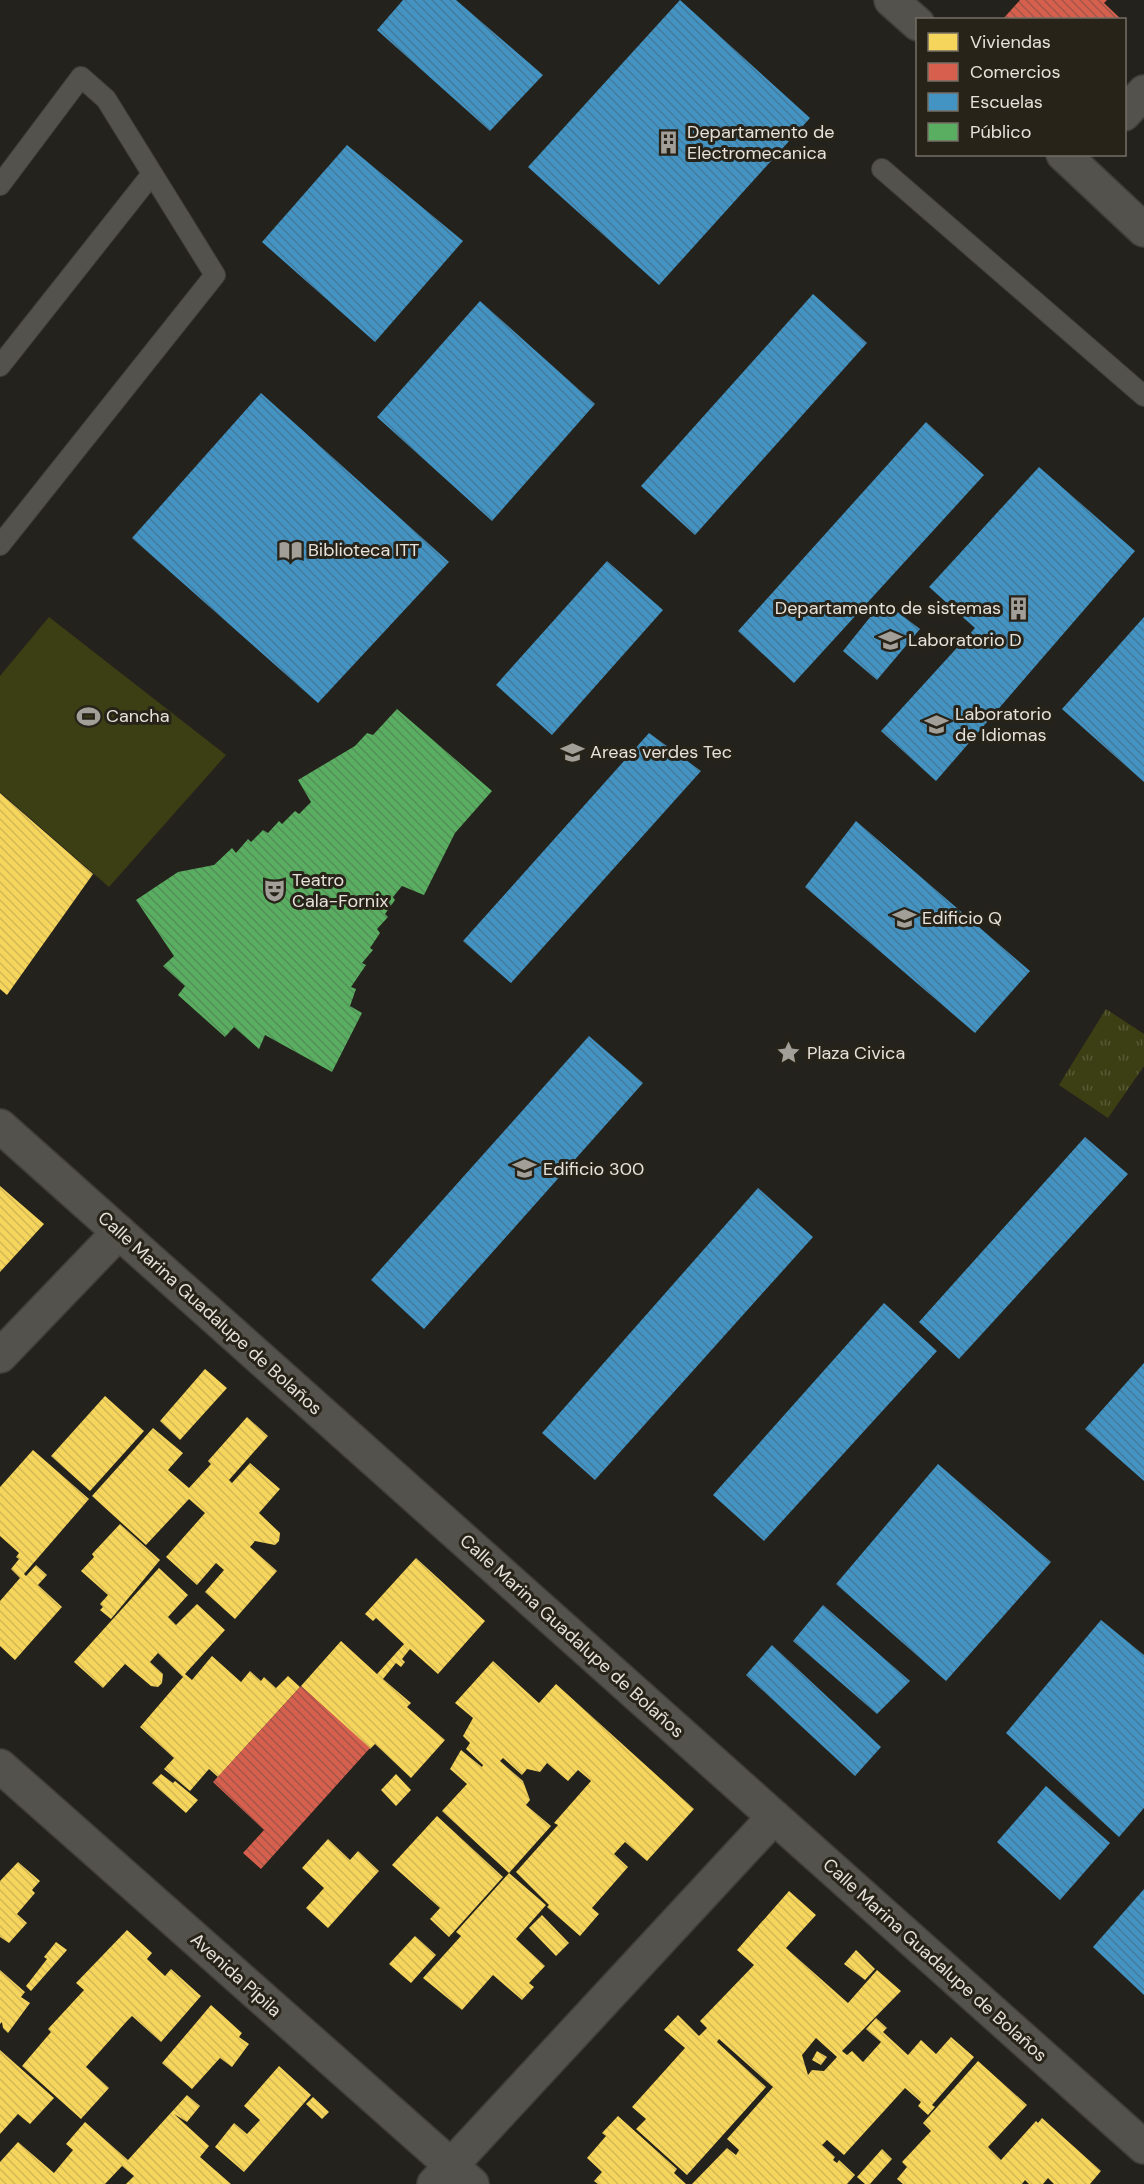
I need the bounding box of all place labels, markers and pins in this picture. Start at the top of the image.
place label: Departamento de Electromecanica [687,120,835,165]
building icon: Departamento de Electromecanica [656,129,682,155]
library icon: Biblioteca ITT [277,537,303,563]
place label: Biblioteca ITT [308,538,419,562]
building icon: Departamento de sistemas [1006,595,1032,621]
place label: Departamento de sistemas [775,596,1001,620]
school or university icon: Laboratorio D [877,627,903,653]
place label: Laboratorio D [908,628,1022,652]
place label: Laboratorio de Idiomas [955,702,1052,747]
sports icon: Cancha [75,703,101,729]
place label: Cancha [106,704,169,728]
school or university icon: Laboratorio de Idiomas [924,711,950,737]
school or university icon: Areas verdes Tec [559,739,585,765]
place label: Areas verdes Tec [590,740,732,764]
place label: Teatro Cala-Fornix [292,868,388,913]
theatre icon: Teatro Cala-Fornix [261,877,287,903]
school or university icon: Edificio Q [891,905,917,931]
place label: Edificio Q [922,906,1002,930]
place icon: Plaza Civica [776,1040,802,1066]
place label: Plaza Civica [807,1041,905,1065]
school or university icon: Edificio 300 [512,1156,538,1182]
place label: Edificio 300 [543,1157,644,1181]

